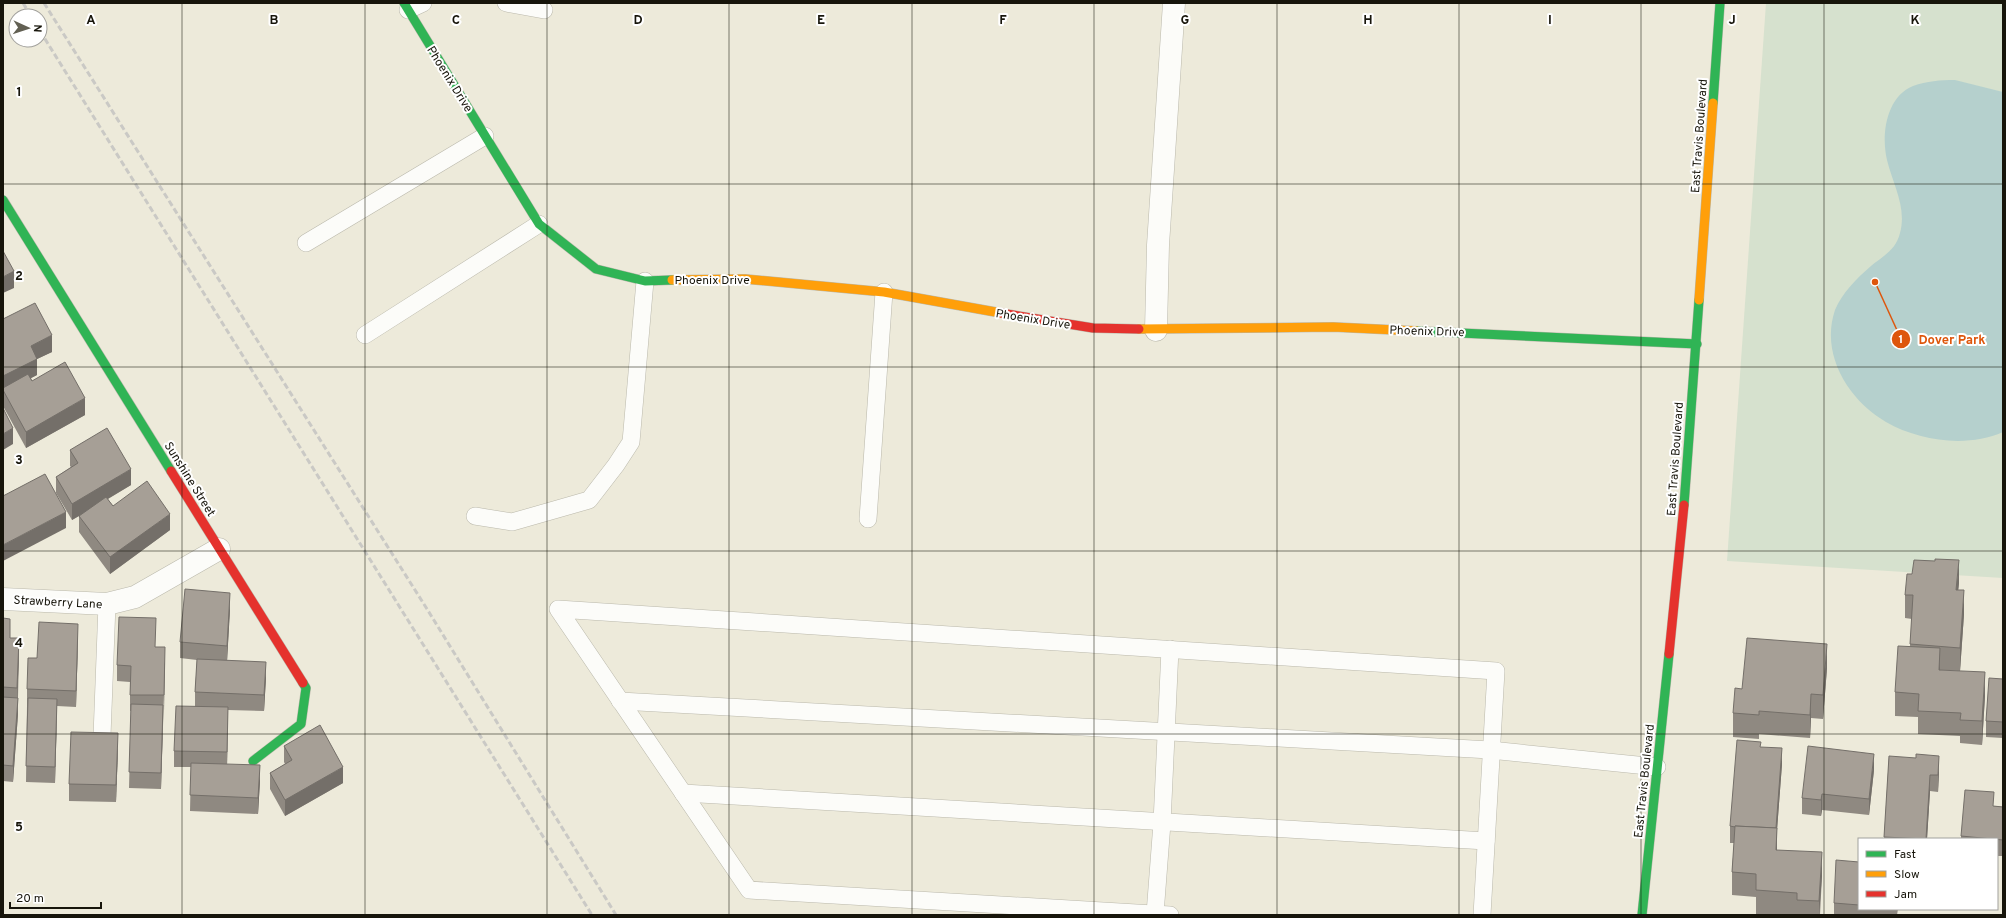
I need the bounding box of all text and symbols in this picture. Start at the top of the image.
north arrow [8,8,48,48]
text: A [86,13,96,29]
text: B [270,13,279,29]
text: C [452,13,460,29]
text: D [633,13,643,29]
text: E [817,13,825,29]
text: F [999,13,1007,29]
text: G [1181,13,1190,29]
text: H [1363,13,1373,29]
text: I [1548,13,1552,29]
text: J [1728,13,1736,29]
text: K [1910,13,1920,29]
text: N [30,24,44,33]
street label: Phoenix Drive [422,43,476,116]
street label: East Travis Boulevard [1688,78,1712,194]
text: 1 [16,85,22,101]
text: 2 [15,269,23,285]
street label: Phoenix Drive [674,273,750,289]
street label: Phoenix Drive [994,306,1071,334]
street label: Phoenix Drive [1389,323,1465,341]
callout: Dover Park [1891,327,1994,352]
text: 1 [1899,332,1903,348]
text: Dover Park [1918,333,1986,349]
street label: East Travis Boulevard [1664,401,1688,517]
street label: Sunshine Street [160,439,219,520]
text: 3 [15,453,23,469]
street label: Strawberry Lane [13,593,103,613]
text: 4 [15,636,23,652]
street label: East Travis Boulevard [1631,723,1659,839]
text: 5 [15,820,23,836]
legend [1858,838,1998,910]
text: Fast [1894,847,1916,863]
text: Slow [1894,867,1920,883]
scale bar [10,884,101,910]
text: Jam [1894,887,1917,903]
text: 20 m [16,891,44,907]

